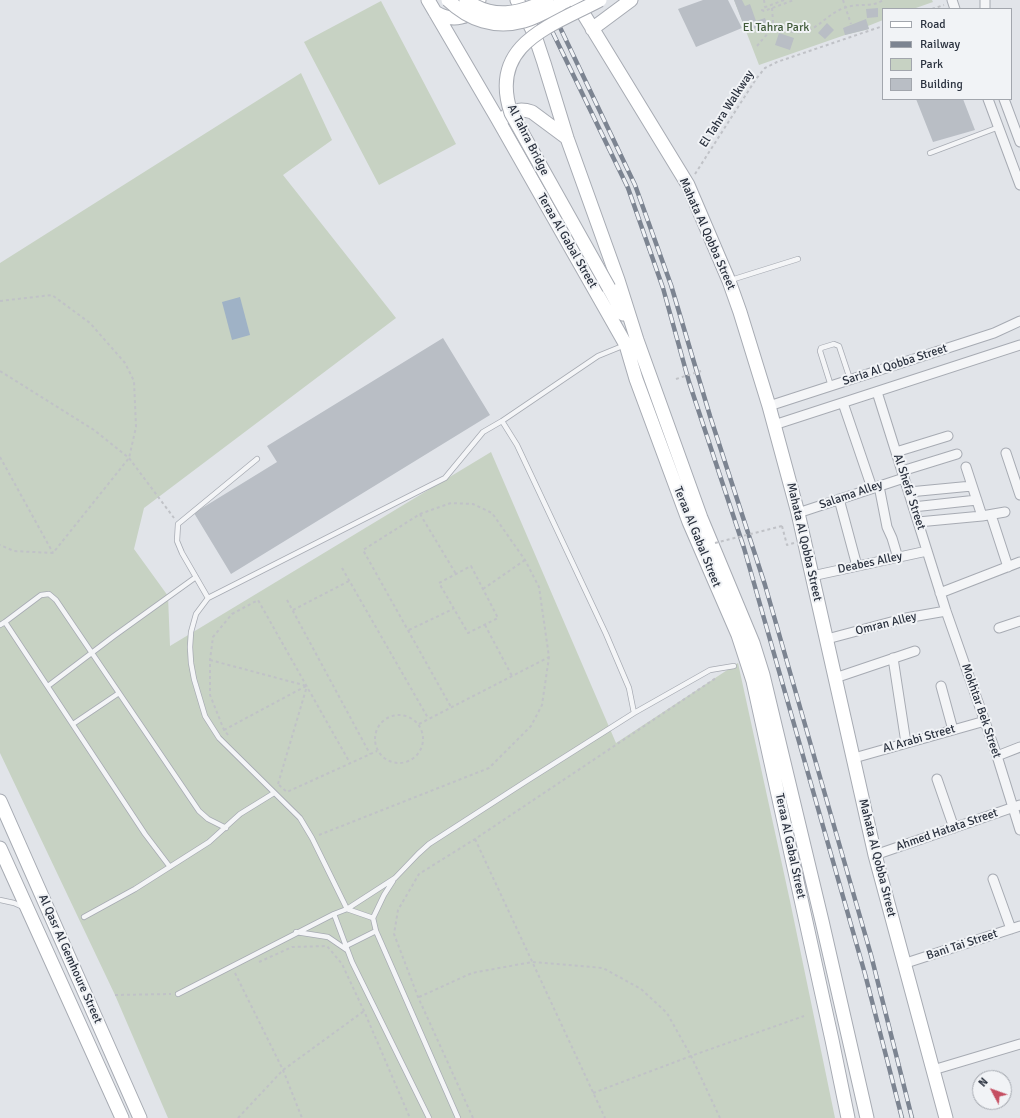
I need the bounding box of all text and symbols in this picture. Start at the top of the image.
legend [882,8,1012,100]
text: Road [920,17,946,32]
park label: El Tahra Park [743,21,809,35]
text: Railway [920,37,960,52]
text: Park [920,57,943,72]
street label: El Tahra Walkway [697,68,757,150]
text: Building [920,77,963,92]
street label: Al Tahra Bridge [504,102,552,178]
street label: Mahata Al Qobba Street [676,176,738,292]
street label: Teraa Al Gabal Street [534,191,600,291]
street label: Saria Al Qobba Street [841,341,949,389]
street label: Al Shefa' Street [890,452,928,532]
street label: Salama Alley [817,477,885,513]
street label: Mahata Al Qobba Street [783,481,825,603]
street label: Teraa Al Gabal Street [670,485,724,589]
street label: Deabes Alley [836,549,904,577]
street label: Omran Alley [854,609,918,639]
street label: Mokhtar Bek Street [958,662,1004,760]
street label: Al Arabi Street [881,722,957,756]
street label: Teraa Al Gabal Street [772,792,808,900]
street label: Mahata Al Qobba Street [855,797,899,919]
street label: Ahmed Hatata Street [894,806,1000,854]
street label: Al Qasr Al Gemhoure Street [35,892,105,1026]
street label: Bani Tai Street [925,927,999,963]
north arrow [972,1070,1012,1110]
text: N [976,1075,991,1090]

